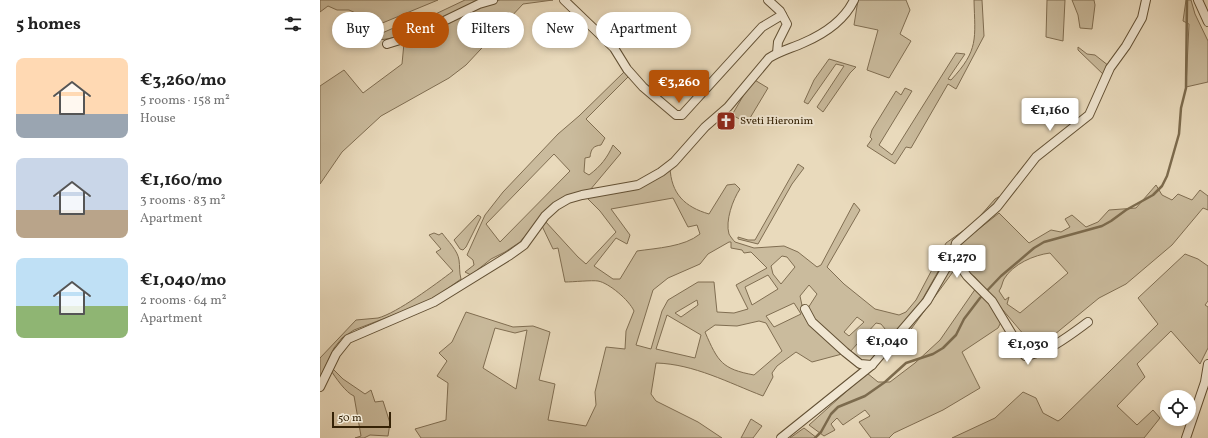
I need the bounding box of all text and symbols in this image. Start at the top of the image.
chip: Buy [332,12,384,48]
chip: Rent [392,12,449,48]
chip: Filters [457,12,524,48]
chip: New [532,12,588,48]
chip: Apartment [596,12,691,48]
text: 5 homes [16,13,81,36]
icon: filters [282,13,304,35]
text: €3,260/mo [140,69,226,92]
pin: €3,260 [646,70,712,104]
icon: home [48,74,96,122]
text: €3,260 [658,74,700,92]
text: 5 rooms · 158 m² [140,92,230,110]
pin: €1,160 [1017,98,1083,132]
text: €1,160 [1031,102,1069,120]
text: House [140,110,176,128]
church icon: Sveti Hieronim [715,110,737,132]
place label: Sveti Hieronim [740,114,814,129]
text: €1,160/mo [140,169,222,192]
icon: home [48,174,96,222]
text: 3 rooms · 83 m² [140,192,226,210]
text: Apartment [140,210,203,228]
pin: €1,270 [924,245,990,279]
text: €1,270 [938,249,976,267]
text: €1,040/mo [140,269,226,292]
icon: home [48,274,96,322]
text: 2 rooms · 64 m² [140,292,227,310]
text: Apartment [140,310,203,328]
pin: €1,040 [854,329,920,363]
pin: €1,030 [995,332,1061,366]
text: €1,040 [866,333,908,351]
text: €1,030 [1008,336,1048,354]
map controls [1160,390,1196,426]
button: locate [1160,390,1196,426]
scale bar [332,410,391,429]
text: 50 m [338,411,362,426]

